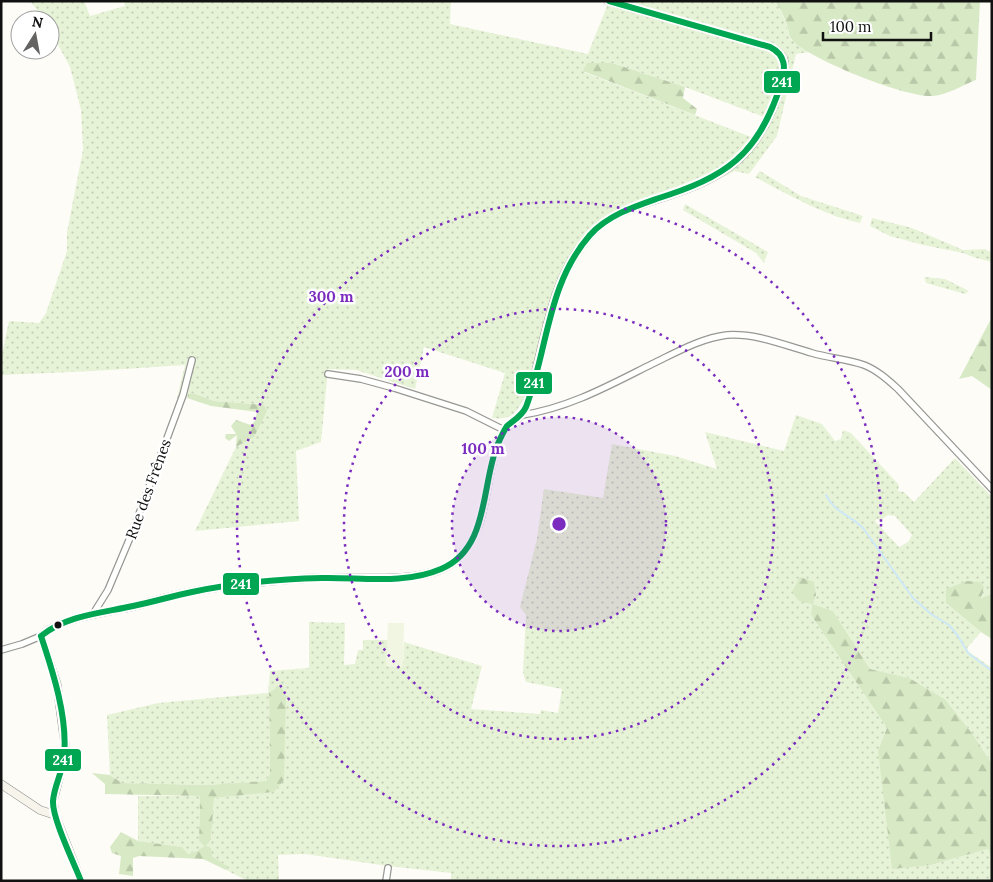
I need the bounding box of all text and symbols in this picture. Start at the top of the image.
north arrow [10,10,60,60]
scale bar [823,10,930,42]
text: N [30,12,45,32]
text: 100 m [830,17,871,36]
line badge: 241 [763,70,801,94]
text: 241 [772,73,793,91]
text: 300 m [308,287,354,306]
text: 200 m [385,362,430,381]
line badge: 241 [515,371,553,395]
text: 241 [524,374,545,392]
street label: Rue des Frênes [121,436,175,542]
text: 100 m [462,439,505,458]
centre of rings [550,515,568,533]
line badge: 241 [222,572,260,596]
text: 241 [231,575,252,593]
unlabelled marker [53,620,63,630]
line badge: 241 [44,748,82,772]
text: 241 [53,751,74,769]

